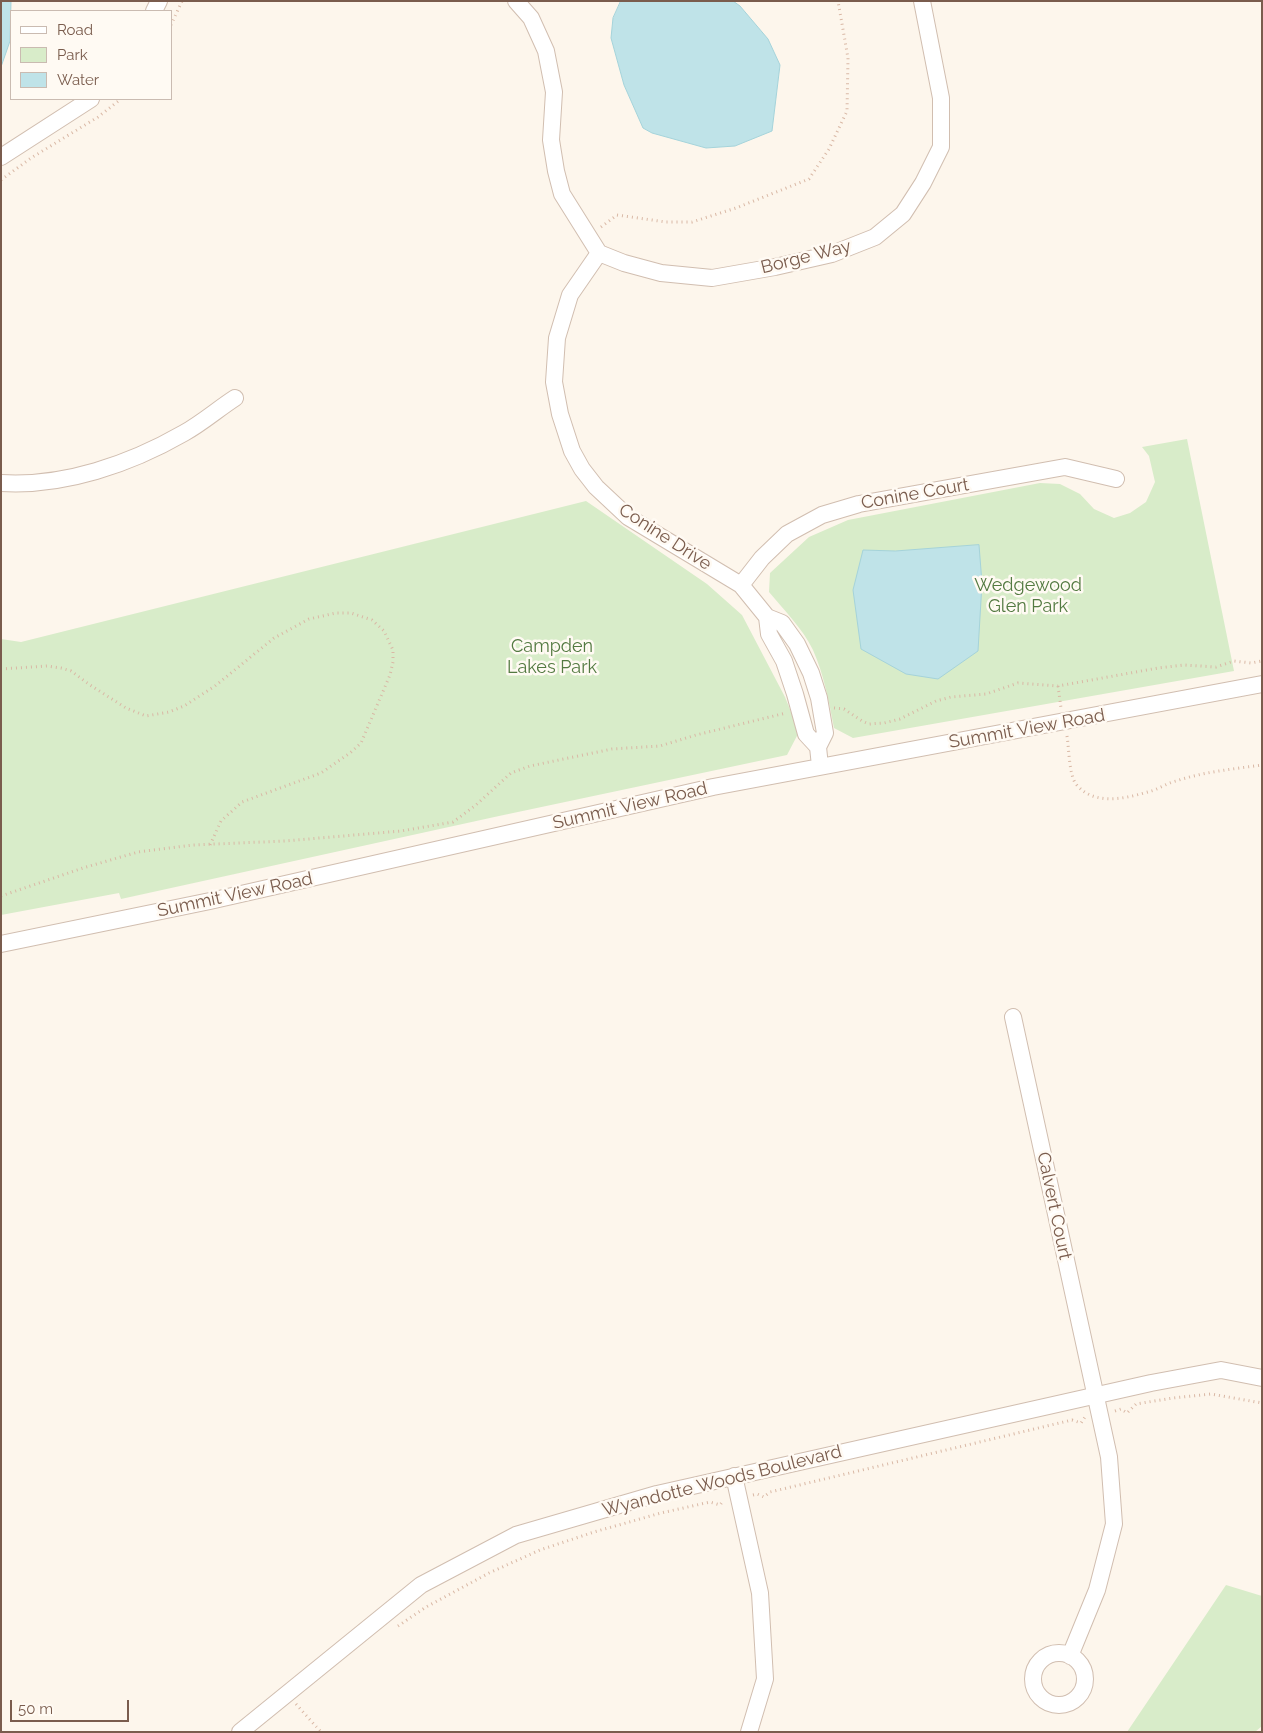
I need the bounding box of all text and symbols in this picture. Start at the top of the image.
legend [10,10,172,100]
text: Road [57,21,93,39]
text: Park [57,46,88,64]
text: Water [57,71,99,89]
street label: Borge Way [759,235,853,279]
street label: Conine Court [859,474,971,514]
street label: Conine Drive [615,499,715,575]
park label: Wedgewood Glen Park [974,575,1082,618]
park label: Campden Lakes Park [507,636,597,679]
street label: Summit View Road [947,705,1107,753]
street label: Summit View Road [551,778,709,834]
street label: Summit View Road [155,868,315,922]
street label: Calvert Court [1032,1150,1076,1262]
street label: Wyandotte Woods Boulevard [600,1441,844,1521]
scale bar [12,1690,131,1722]
text: 50 m [18,1700,53,1718]

